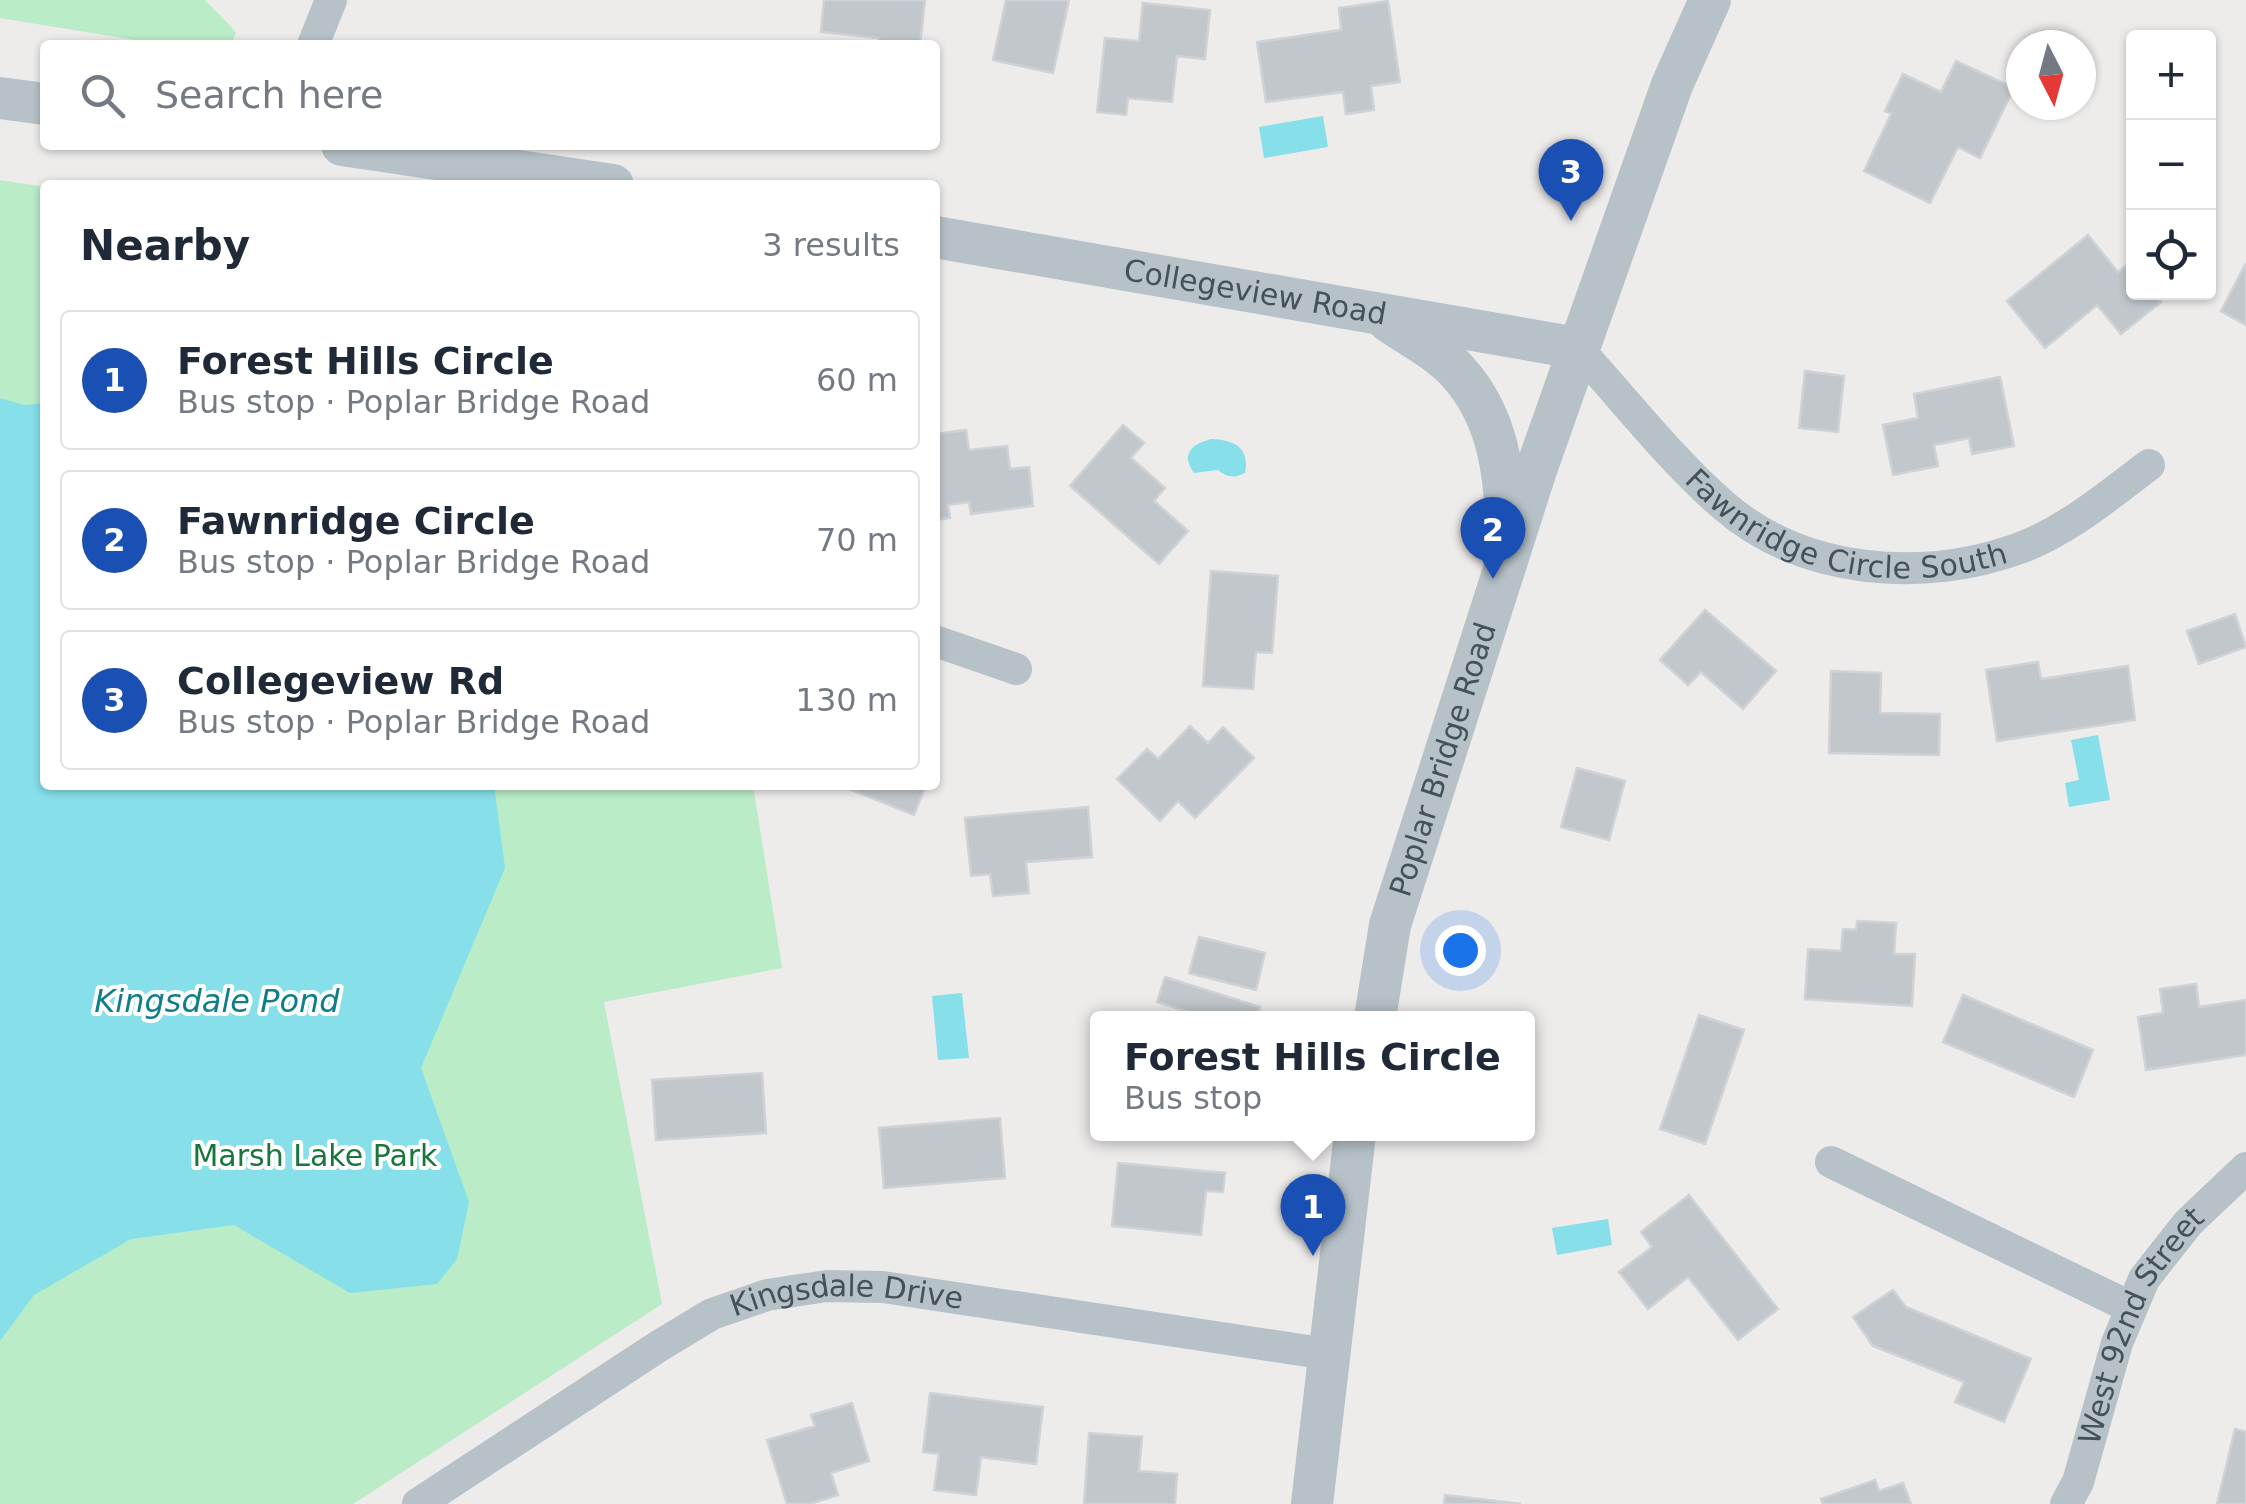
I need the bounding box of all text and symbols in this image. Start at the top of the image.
north arrow [2006,30,2096,120]
map controls [2126,30,2216,300]
button: + [2126,30,2216,120]
search box [40,40,940,150]
icon: search [75,68,130,123]
text: Search here [155,73,383,117]
button: − [2126,120,2216,210]
pin: 3 [1538,138,1604,221]
button: locate [2126,210,2216,300]
text: Nearby [80,221,250,270]
text: 3 results [762,226,900,264]
street label: Collegeview Road [1121,252,1389,332]
text: Forest Hills Circle [177,339,554,383]
text: 1 [103,361,126,399]
text: 60 m [816,361,898,399]
text: Bus stop · Poplar Bridge Road [177,383,650,421]
street label: Fawnridge Circle South [1678,462,2011,585]
pin: 2 [1460,496,1526,579]
text: Fawnridge Circle [177,499,535,543]
text: 2 [103,521,126,559]
text: 70 m [816,521,898,559]
text: Bus stop · Poplar Bridge Road [177,543,650,581]
street label: Poplar Bridge Road [1382,618,1503,901]
text: Collegeview Rd [177,659,504,703]
text: 3 [103,681,126,719]
text: 130 m [796,681,898,719]
text: Bus stop · Poplar Bridge Road [177,703,650,741]
your location [1435,925,1486,976]
water label: Kingsdale Pond [94,982,340,1020]
popup [1090,1011,1535,1141]
text: Forest Hills Circle [1124,1035,1501,1079]
text: Bus stop [1124,1079,1262,1117]
park label: Marsh Lake Park [192,1138,438,1173]
pin: 1 [1280,1174,1346,1256]
street label: West 92nd Street [2071,1199,2211,1448]
street label: Kingsdale Drive [725,1268,966,1323]

